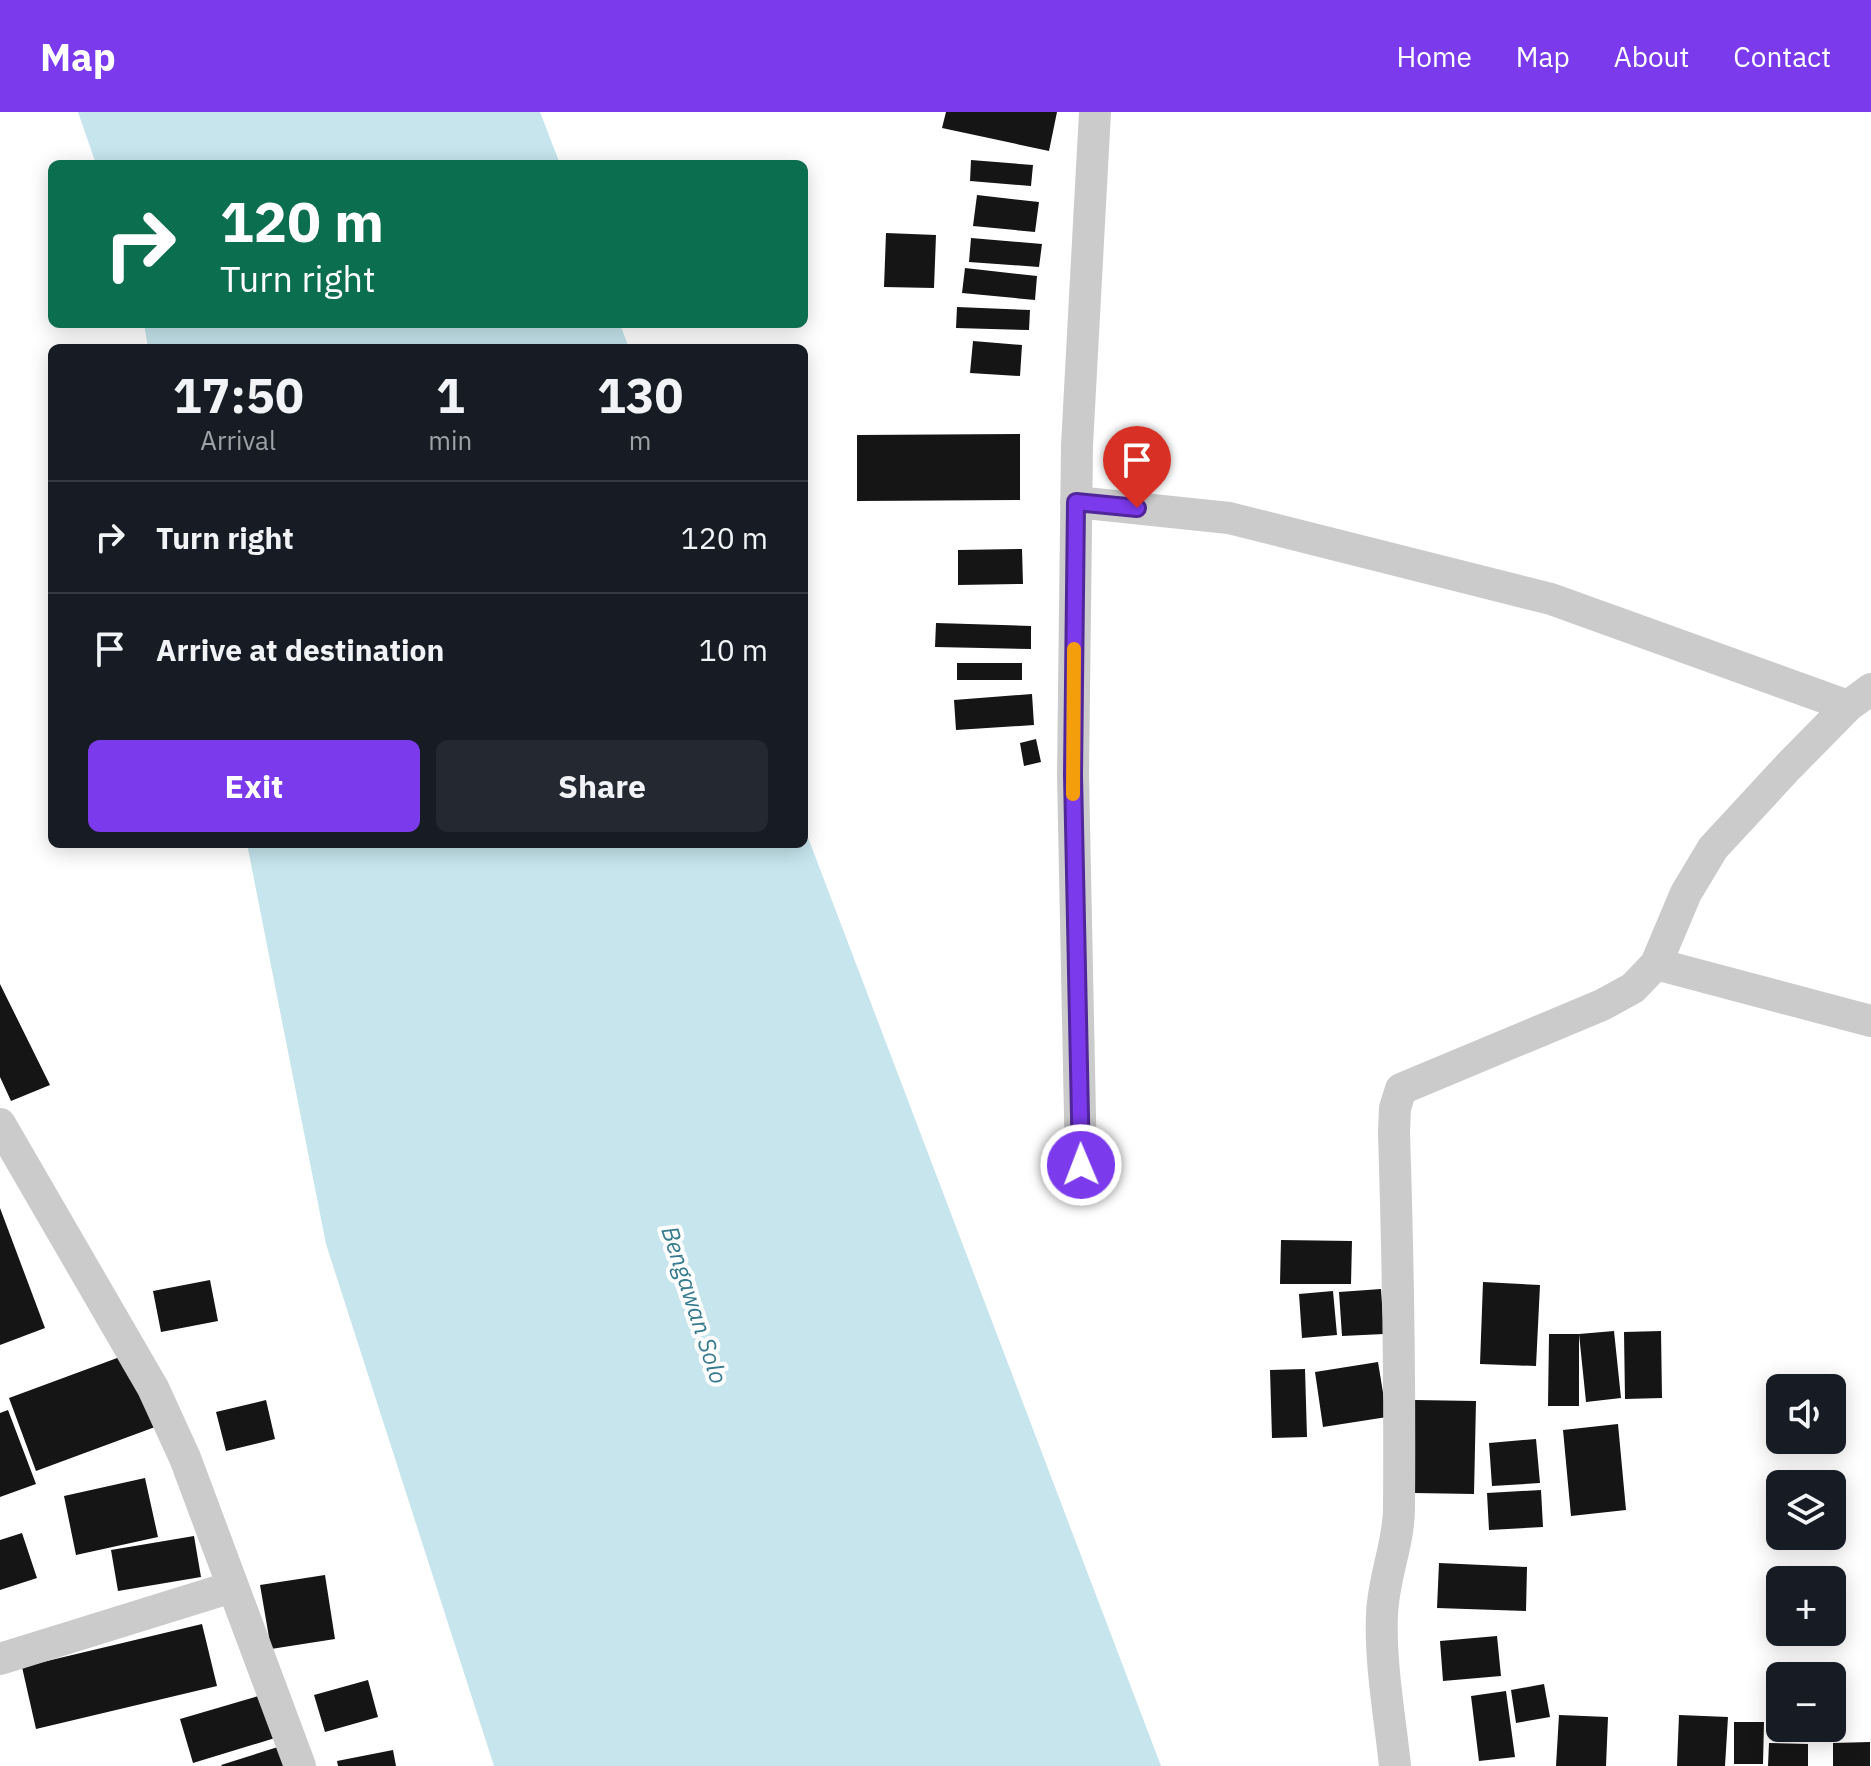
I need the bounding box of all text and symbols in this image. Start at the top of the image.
text: Map [40,32,116,81]
text: Home [1396,38,1472,75]
text: Map [1516,38,1570,75]
text: About [1614,38,1689,75]
text: Contact [1733,38,1831,75]
text: 120 m [220,185,384,257]
icon: right [88,192,192,296]
text: Turn right [220,255,376,302]
text: 17:50 [173,364,304,426]
text: 1 [436,364,465,426]
text: 130 [597,364,683,426]
text: Arrival [200,423,276,457]
text: min [428,423,472,457]
text: m [629,423,651,457]
pin [1103,426,1171,508]
icon: arrive [1115,438,1159,482]
icon: right [88,515,132,559]
text: Turn right [156,518,294,557]
text: 120 m [681,518,768,557]
icon: arrive [88,627,132,671]
text: Arrive at destination [156,630,444,669]
text: 10 m [699,630,768,669]
button: Exit [88,740,420,832]
button: Share [436,740,768,832]
position arrow [1039,1123,1123,1207]
water label: Bengawan Solo [654,1222,736,1388]
map controls [1766,1374,1846,1742]
button: sound [1766,1374,1846,1454]
button: layers [1766,1470,1846,1550]
button: + [1766,1566,1846,1646]
button: − [1766,1662,1846,1742]

